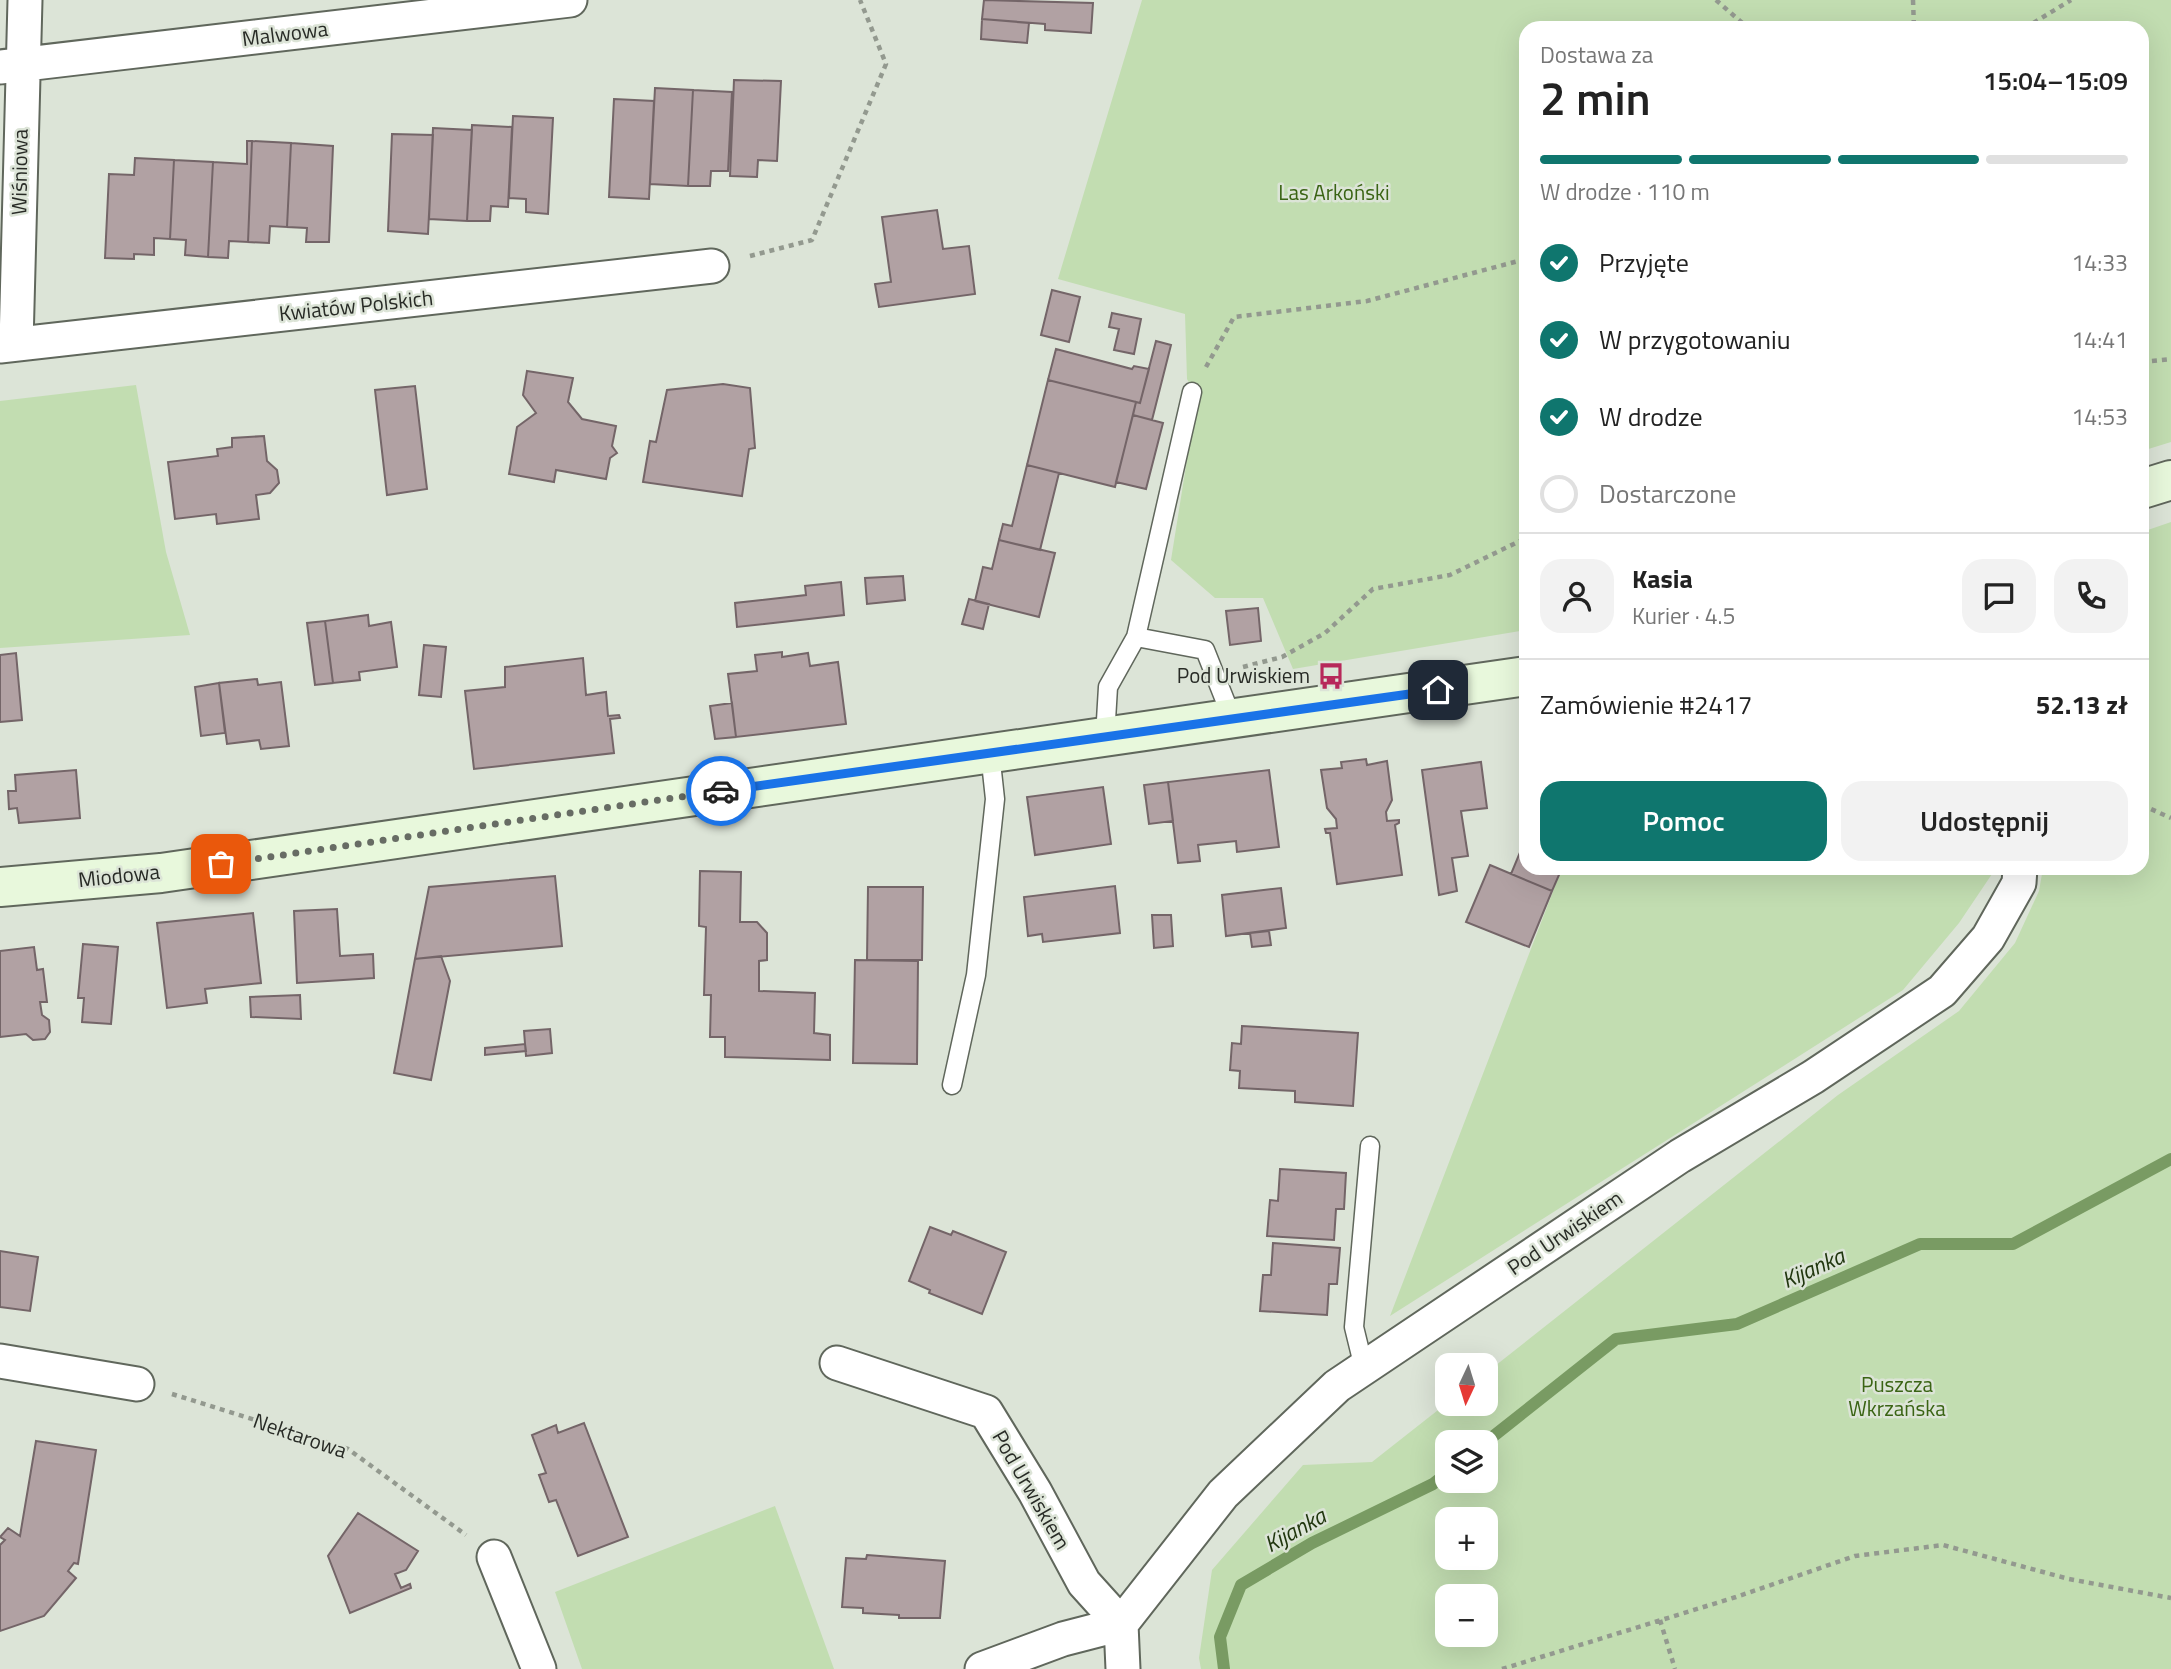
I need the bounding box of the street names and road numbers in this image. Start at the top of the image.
street label: Malwowa [240,12,330,54]
street label: Wiśniowa [2,128,36,215]
street label: Kwiatów Polskich [277,281,434,329]
street label: Miodowa [77,855,162,895]
street label: Pod Urwiskiem [1500,1182,1629,1283]
street label: Nektarowa [249,1404,352,1466]
street label: Pod Urwiskiem [985,1424,1079,1555]

